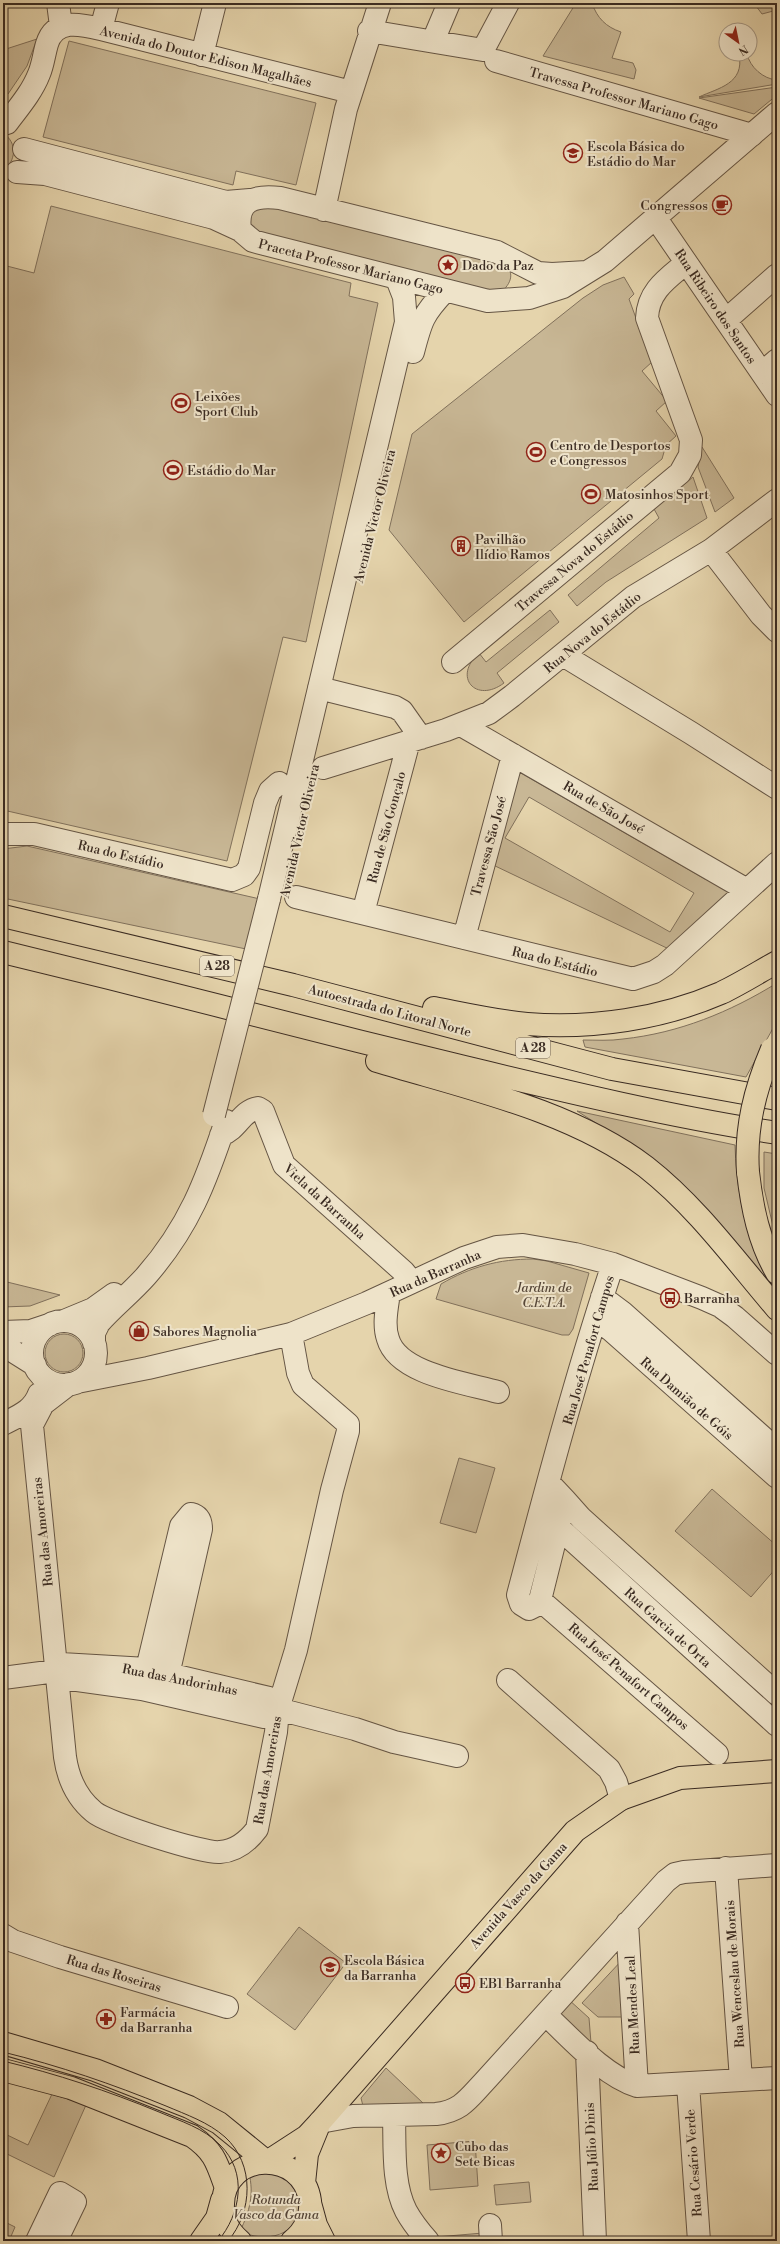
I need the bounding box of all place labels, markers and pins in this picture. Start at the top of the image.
place label: Escola Básica do Estádio do Mar [587,139,685,170]
school or university icon: Escola Básica do Estádio do Mar [562,142,584,164]
cafe icon: Congressos [711,194,733,216]
place label: Congressos [641,198,708,214]
place icon: Dado da Paz [437,254,459,276]
place label: Dado da Paz [462,258,534,274]
place label: Leixões Sport Club [195,389,258,420]
sports icon: Leixões Sport Club [170,392,192,414]
place label: Centro de Desportos e Congressos [550,438,671,469]
sports icon: Centro de Desportos e Congressos [525,441,547,463]
sports icon: Estádio do Mar [162,459,184,481]
place label: Estádio do Mar [187,463,276,479]
sports icon: Matosinhos Sport [580,483,602,505]
place label: Matosinhos Sport [605,487,709,503]
place label: Pavilhão Ilídio Ramos [475,532,550,563]
building icon: Pavilhão Ilídio Ramos [450,535,472,557]
bus stop icon: Barranha [659,1287,681,1309]
place label: Barranha [683,1291,740,1307]
shop icon: Sabores Magnolia [128,1320,150,1342]
place label: Sabores Magnolia [153,1324,257,1340]
place label: Escola Básica da Barranha [344,1953,425,1984]
school or university icon: Escola Básica da Barranha [319,1956,341,1978]
bus stop icon: EB1 Barranha [454,1972,476,1994]
place label: EB1 Barranha [479,1976,562,1992]
place label: Farmácia da Barranha [120,2005,193,2036]
pharmacy icon: Farmácia da Barranha [95,2008,117,2030]
place label: Cubo das Sete Bicas [455,2139,515,2170]
place icon: Cubo das Sete Bicas [430,2142,452,2164]

